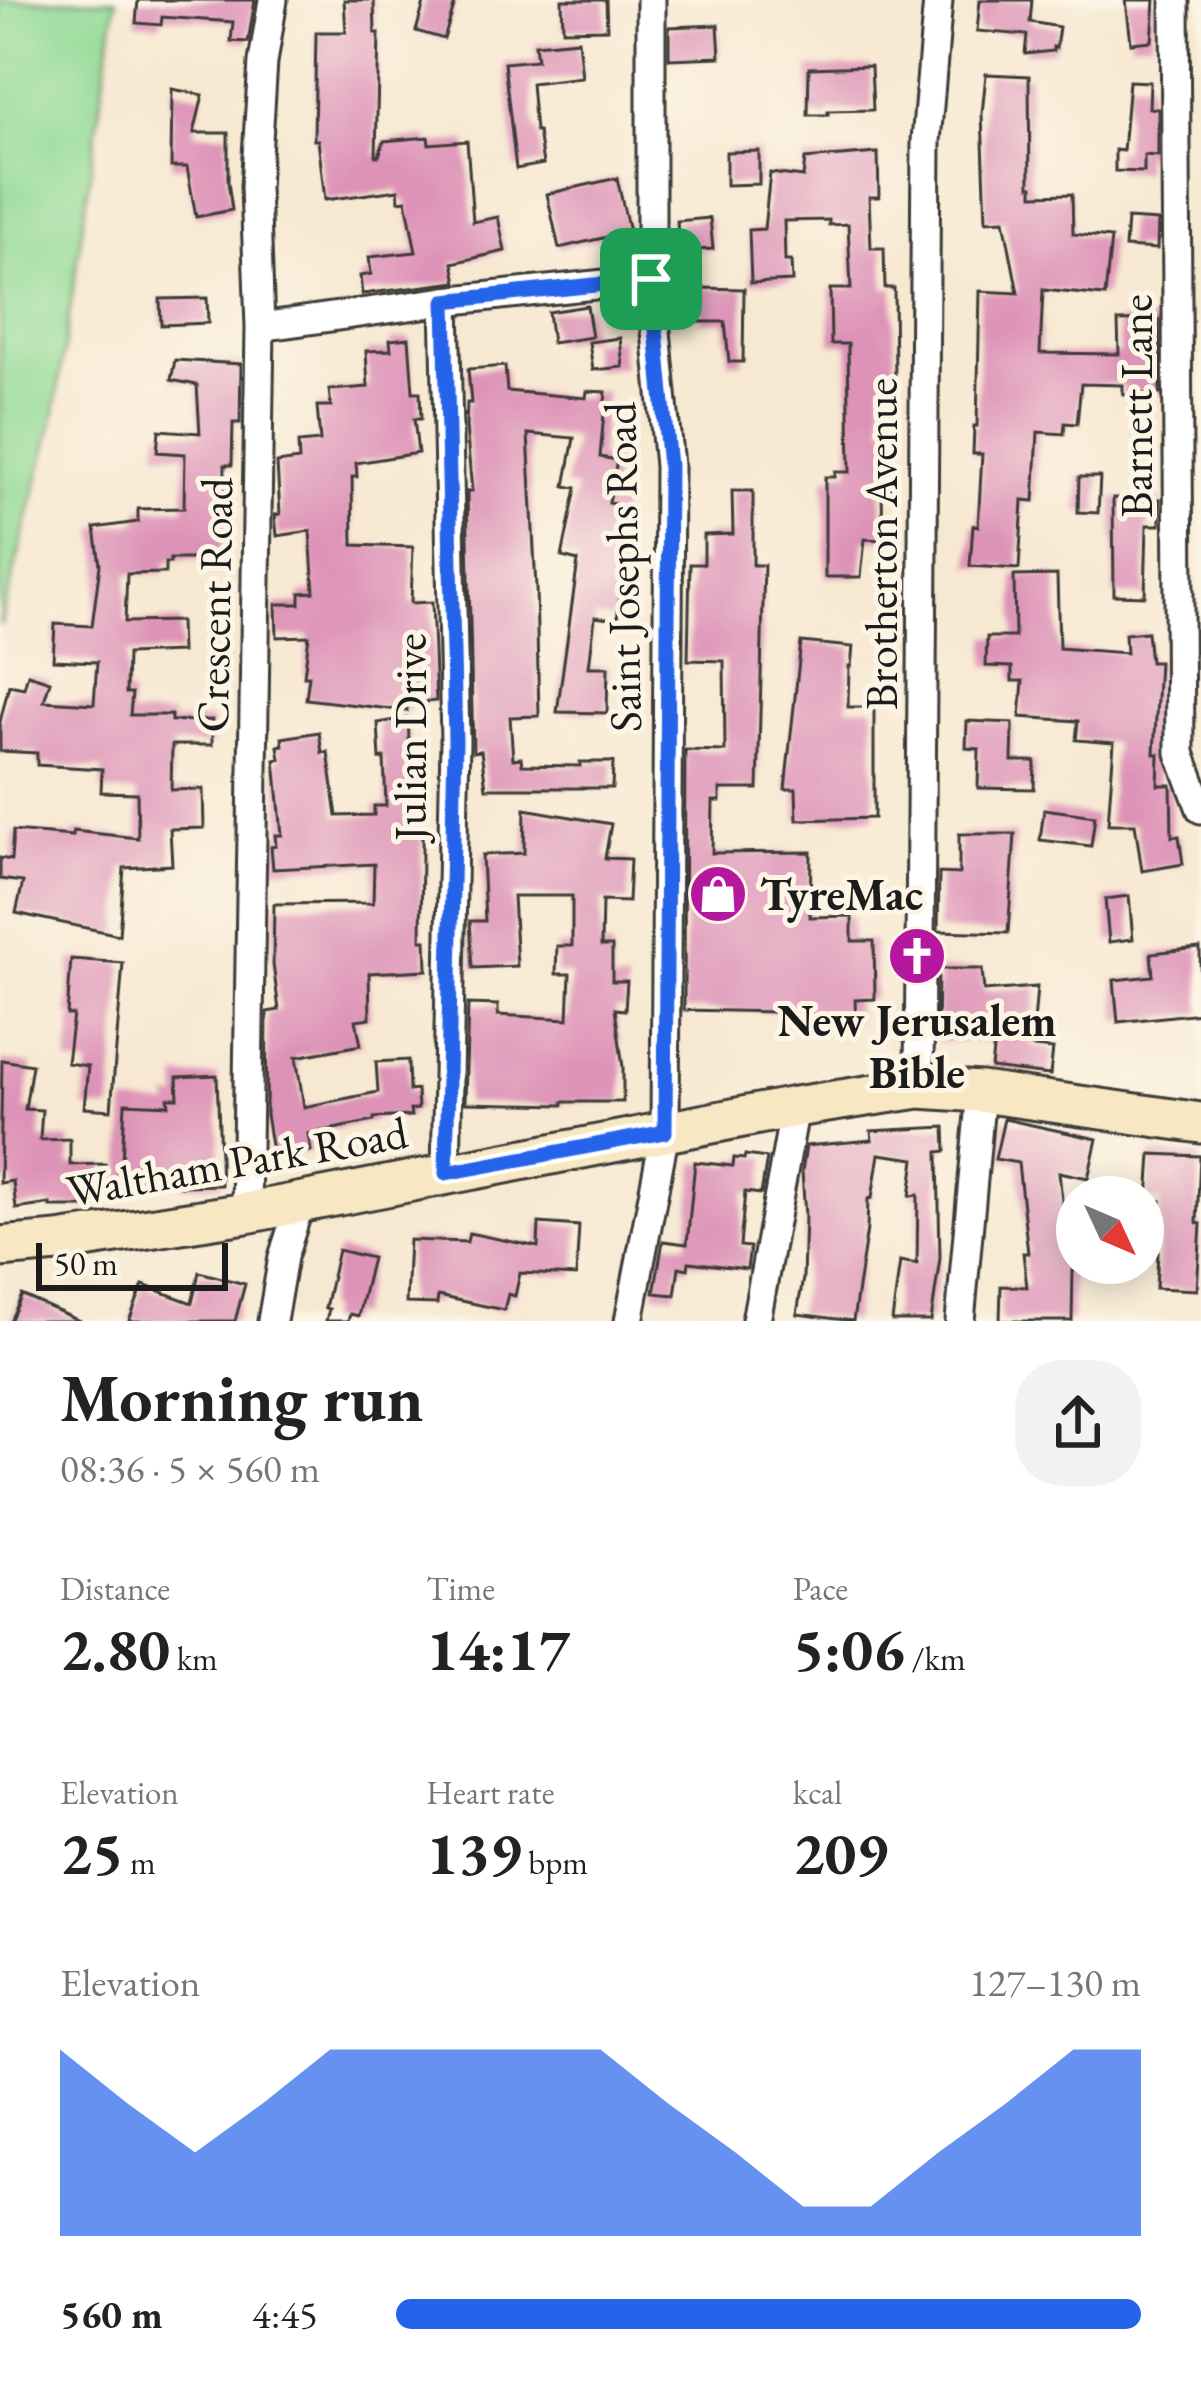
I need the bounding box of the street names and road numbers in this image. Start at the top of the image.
street label: Barnett Lane [1107,294,1165,518]
street label: Brotherton Avenue [852,378,910,710]
street label: Saint Josephs Road [590,401,654,732]
street label: Crescent Road [183,477,245,733]
street label: Julian Drive [381,633,439,845]
street label: Waltham Park Road [62,1102,412,1219]

